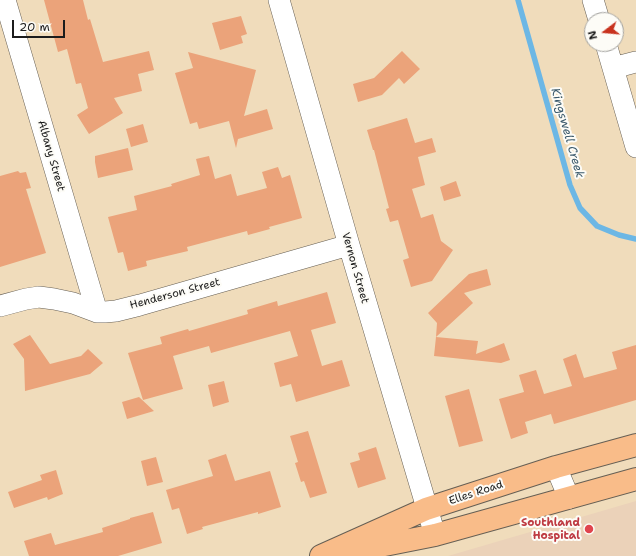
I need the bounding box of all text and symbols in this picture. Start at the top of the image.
scale bar [14,12,67,38]
north arrow [584,12,624,52]
text: 20 m [19,19,50,35]
text: N [585,29,601,41]
water label: Kingswell Creek [547,86,587,180]
street label: Albany Street [35,119,67,193]
street label: Vernon Street [339,231,371,305]
street label: Henderson Street [128,276,222,312]
street label: Elles Road [447,478,505,508]
place label: Southland Hospital [521,516,580,542]
marker: Southland Hospital [583,523,595,535]

